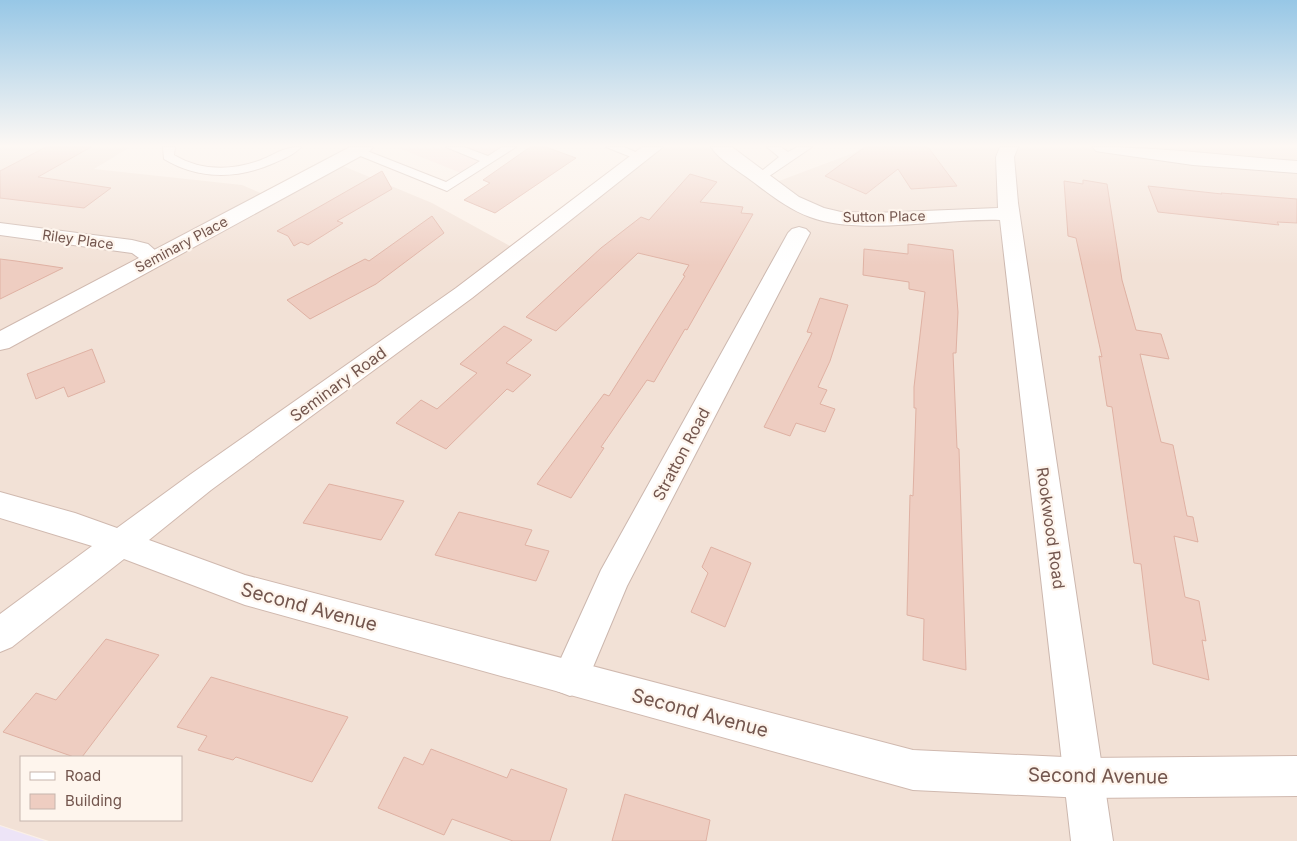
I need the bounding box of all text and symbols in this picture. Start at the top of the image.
street label: Sutton Place [842,207,926,225]
street label: Seminary Place [132,212,230,276]
street label: Riley Place [41,226,115,252]
street label: Seminary Road [286,342,390,426]
street label: Stratton Road [648,404,714,504]
street label: Rookwood Road [1033,466,1069,590]
street label: Second Avenue [238,578,380,636]
street label: Second Avenue [629,684,771,742]
legend [20,756,182,821]
street label: Second Avenue [1028,763,1168,789]
text: Road [65,766,101,785]
text: Building [65,791,122,810]

